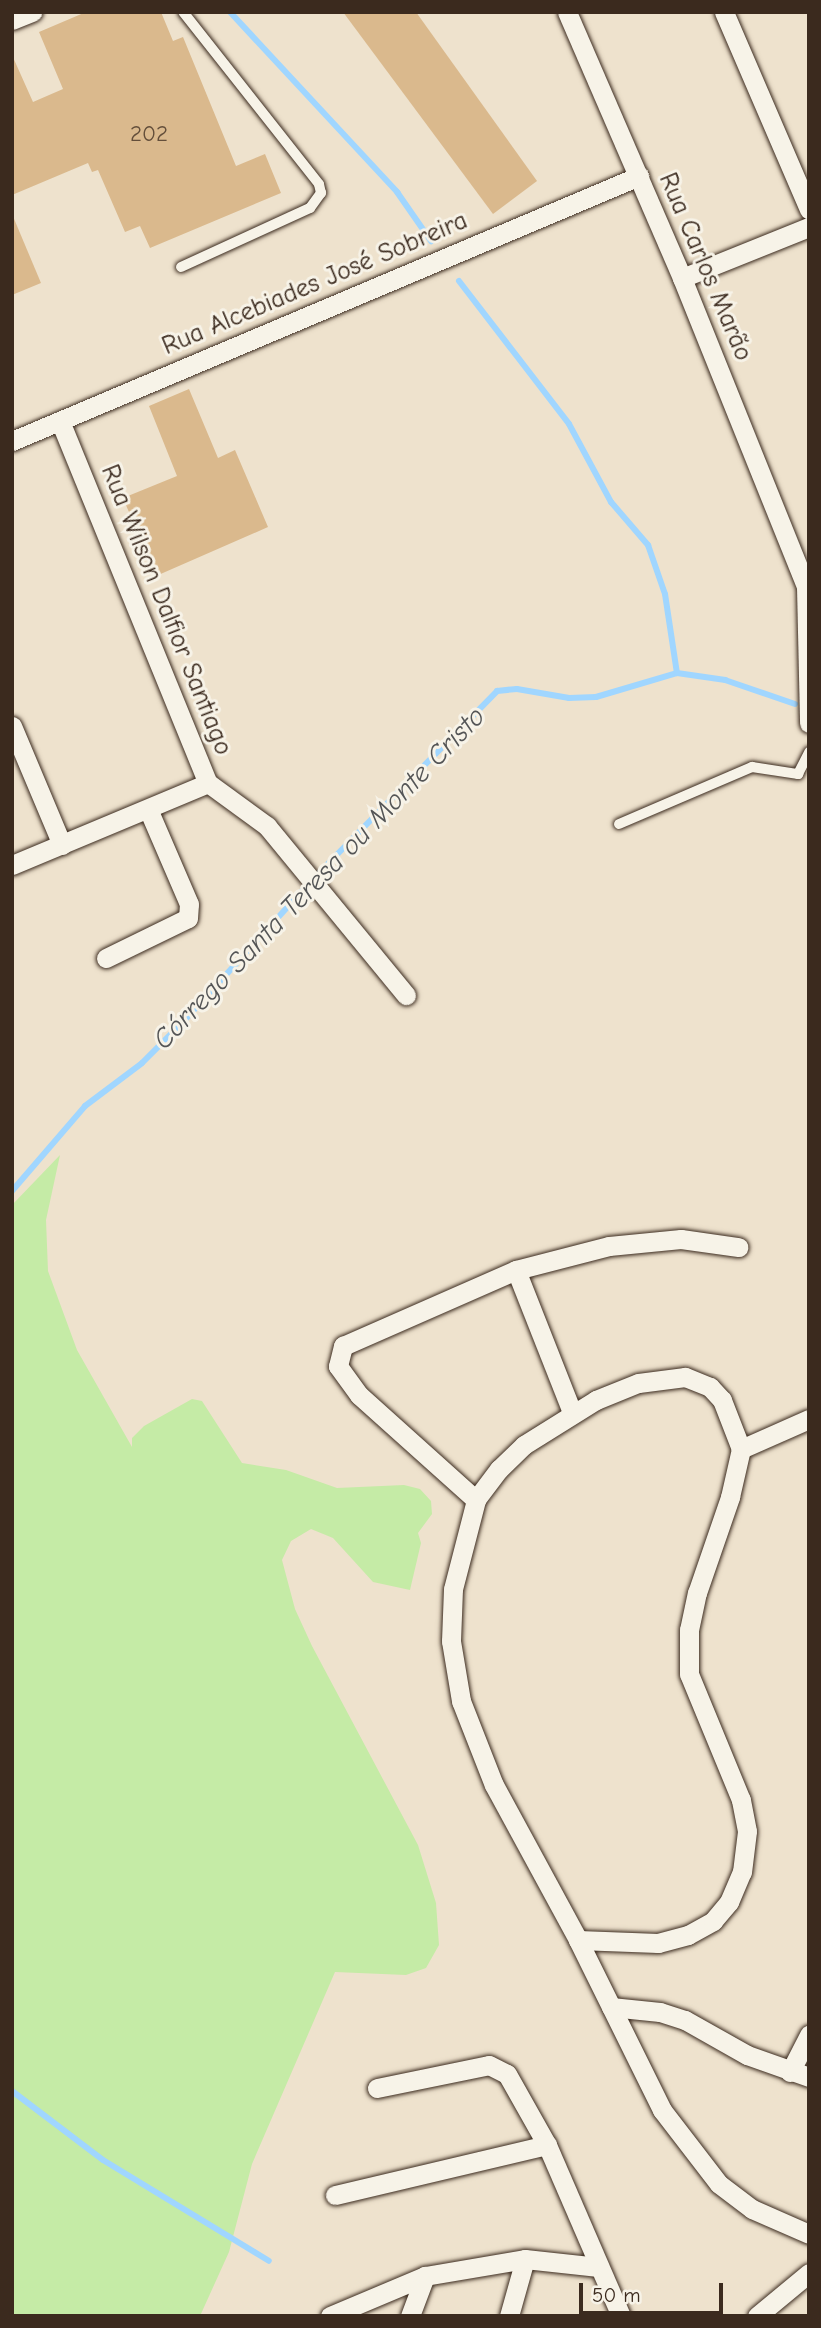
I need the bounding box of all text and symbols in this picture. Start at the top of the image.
house number: 202 [130,120,168,148]
street label: Rua Carlos Marão [651,168,759,366]
street label: Rua Alcebiades José Sobreira [158,205,472,363]
street label: Rua Wilson Dalfior Santiago [93,460,239,760]
water label: Córrego Santa Teresa ou Monte Cristo [146,700,492,1056]
scale bar [583,2268,726,2312]
text: 50 m [592,2283,641,2307]

